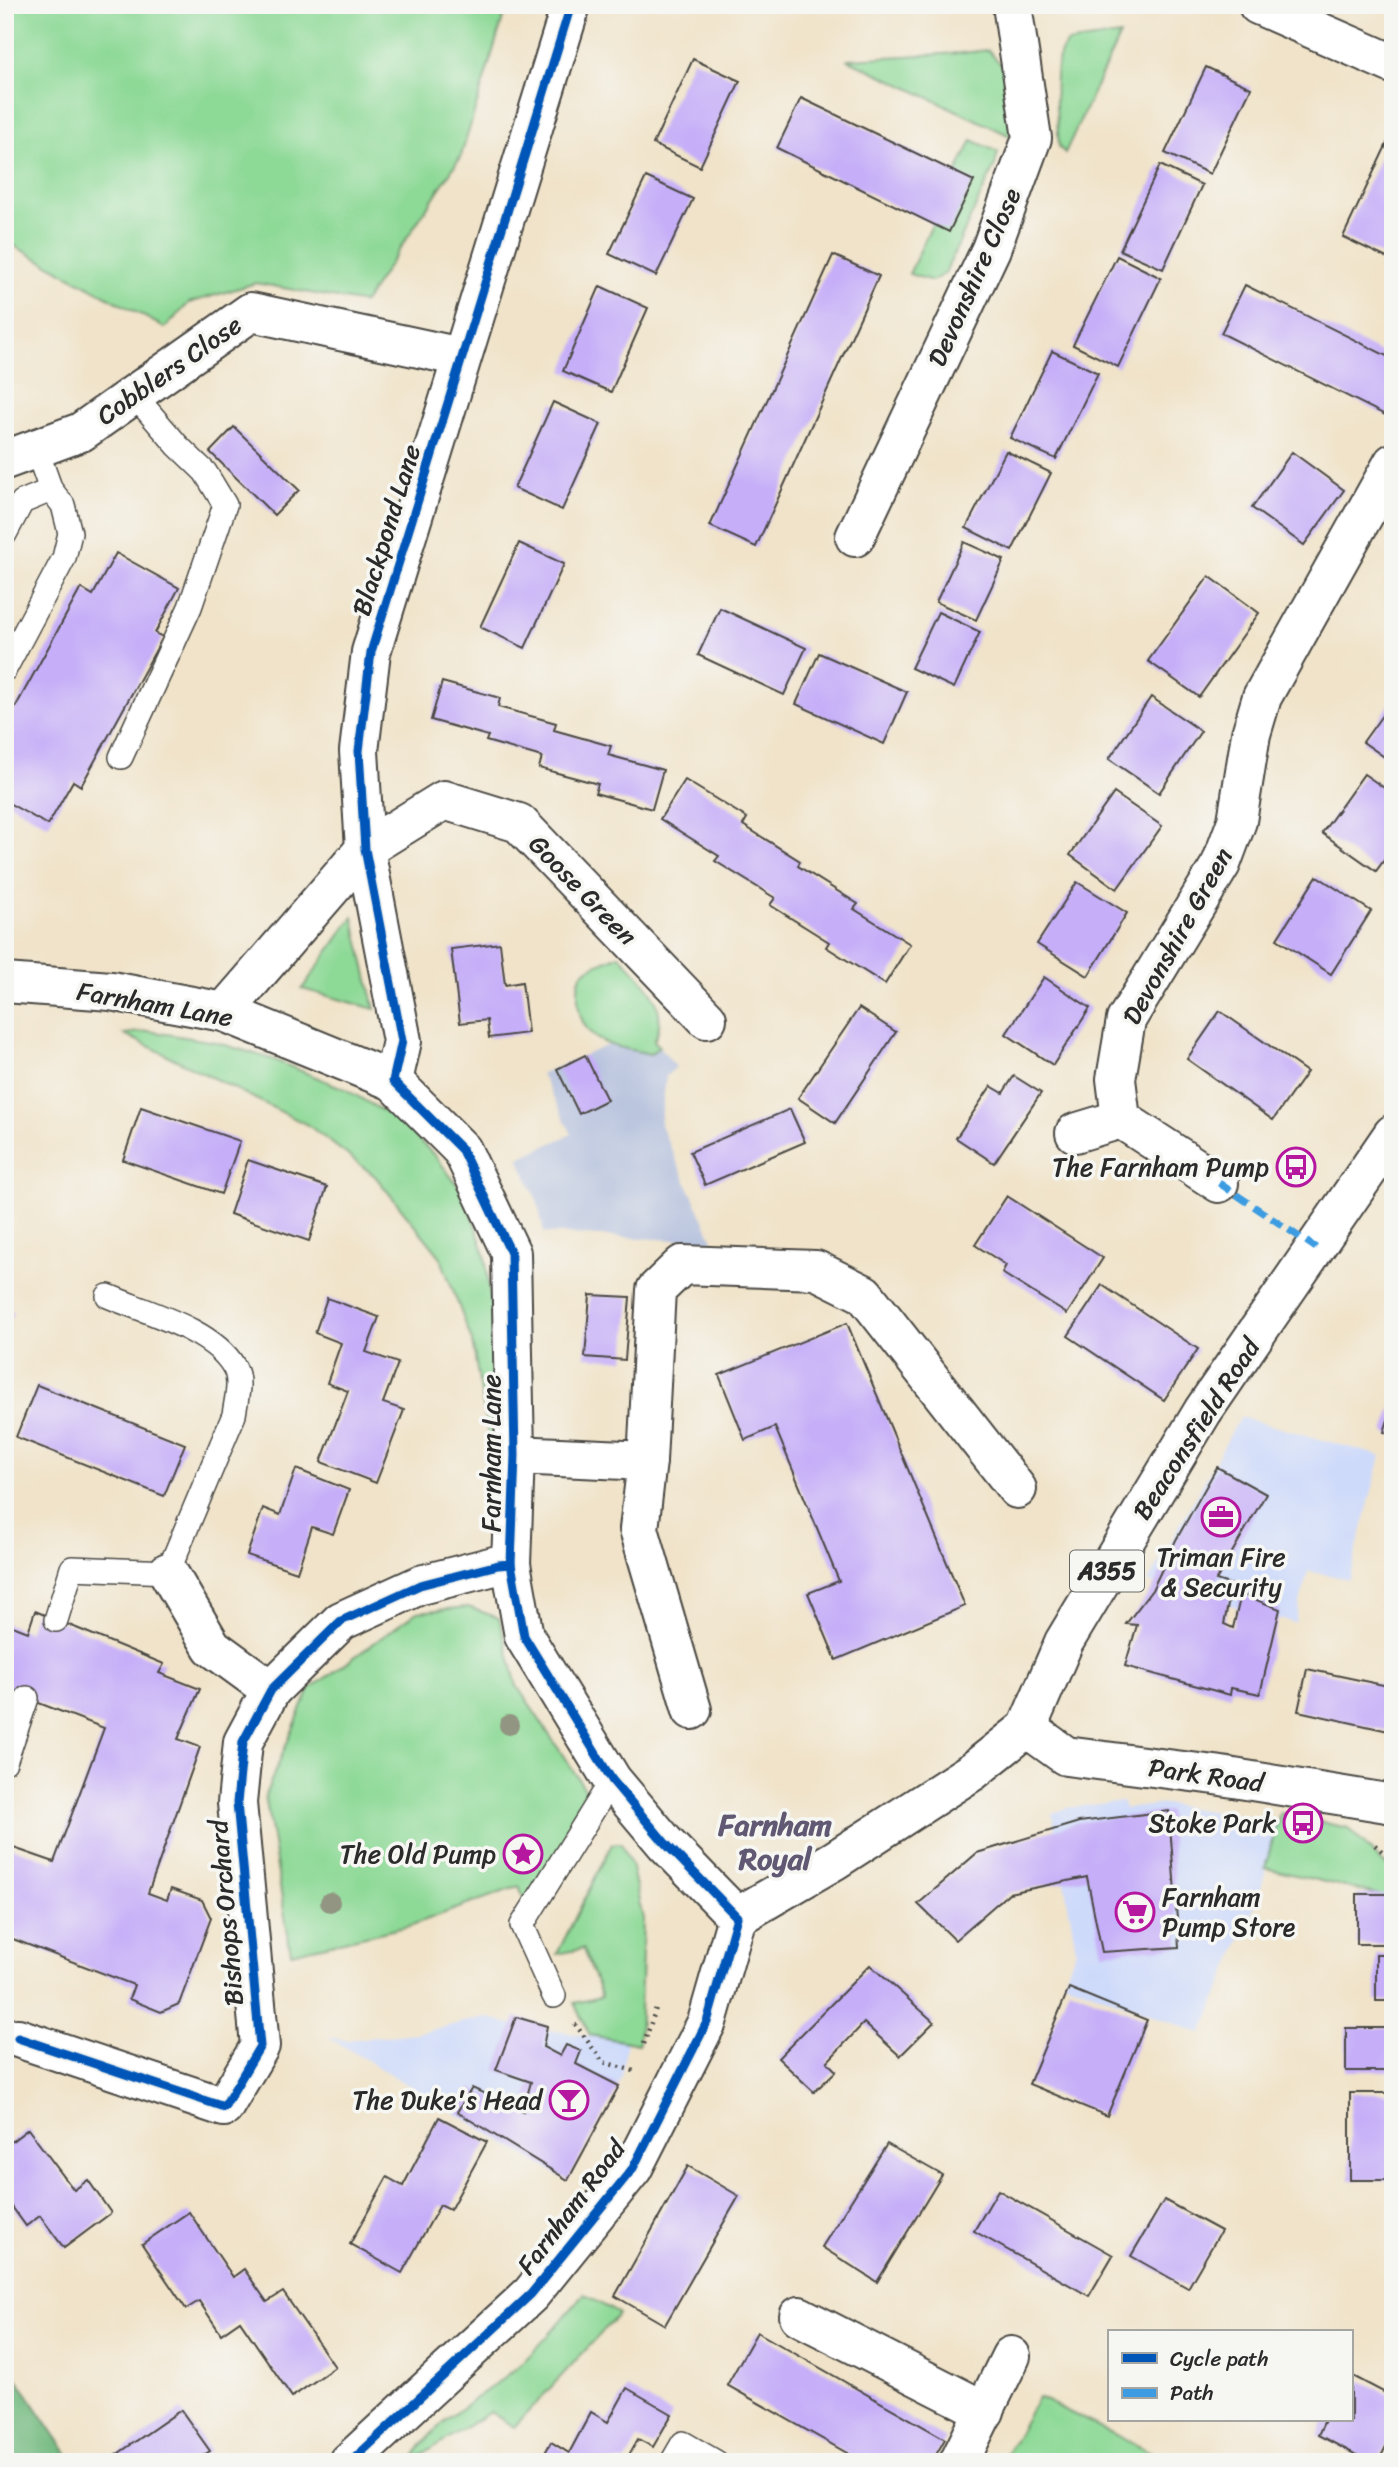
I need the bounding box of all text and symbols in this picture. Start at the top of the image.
street label: Devonshire Close [914,180,1034,374]
street label: Cobblers Close [86,303,252,437]
street label: Blackpond Lane [338,438,434,622]
street label: Goose Green [517,823,649,957]
street label: Devonshire Green [1109,839,1245,1033]
street label: Farnham Lane [73,968,237,1040]
place label: The Farnham Pump [1052,1144,1269,1190]
bus stop icon: The Farnham Pump [1275,1146,1317,1188]
street label: Beaconsfield Road [1120,1327,1274,1529]
street label: Farnham Lane [468,1374,514,1532]
office icon: Triman Fire & Security [1200,1496,1242,1538]
place label: Triman Fire & Security [1156,1534,1286,1610]
road number: A355 [1070,1550,1144,1591]
street label: Park Road [1145,1744,1269,1806]
district label: Farnham Royal [717,1798,832,1886]
place label: Stoke Park [1148,1800,1276,1846]
bus stop icon: Stoke Park [1282,1802,1324,1844]
street label: Bishops Orchard [195,1816,257,2008]
place label: The Old Pump [340,1831,496,1877]
place icon: The Old Pump [502,1833,544,1875]
place label: Farnham Pump Store [1162,1874,1296,1950]
supermarket icon: Farnham Pump Store [1114,1891,1156,1933]
place label: The Duke's Head [352,2077,544,2123]
bar icon: The Duke's Head [548,2079,590,2121]
street label: Farnham Road [504,2127,639,2285]
legend [1108,2330,1352,2422]
text: Cycle path [1170,2340,1269,2378]
text: Path [1170,2374,1213,2412]

